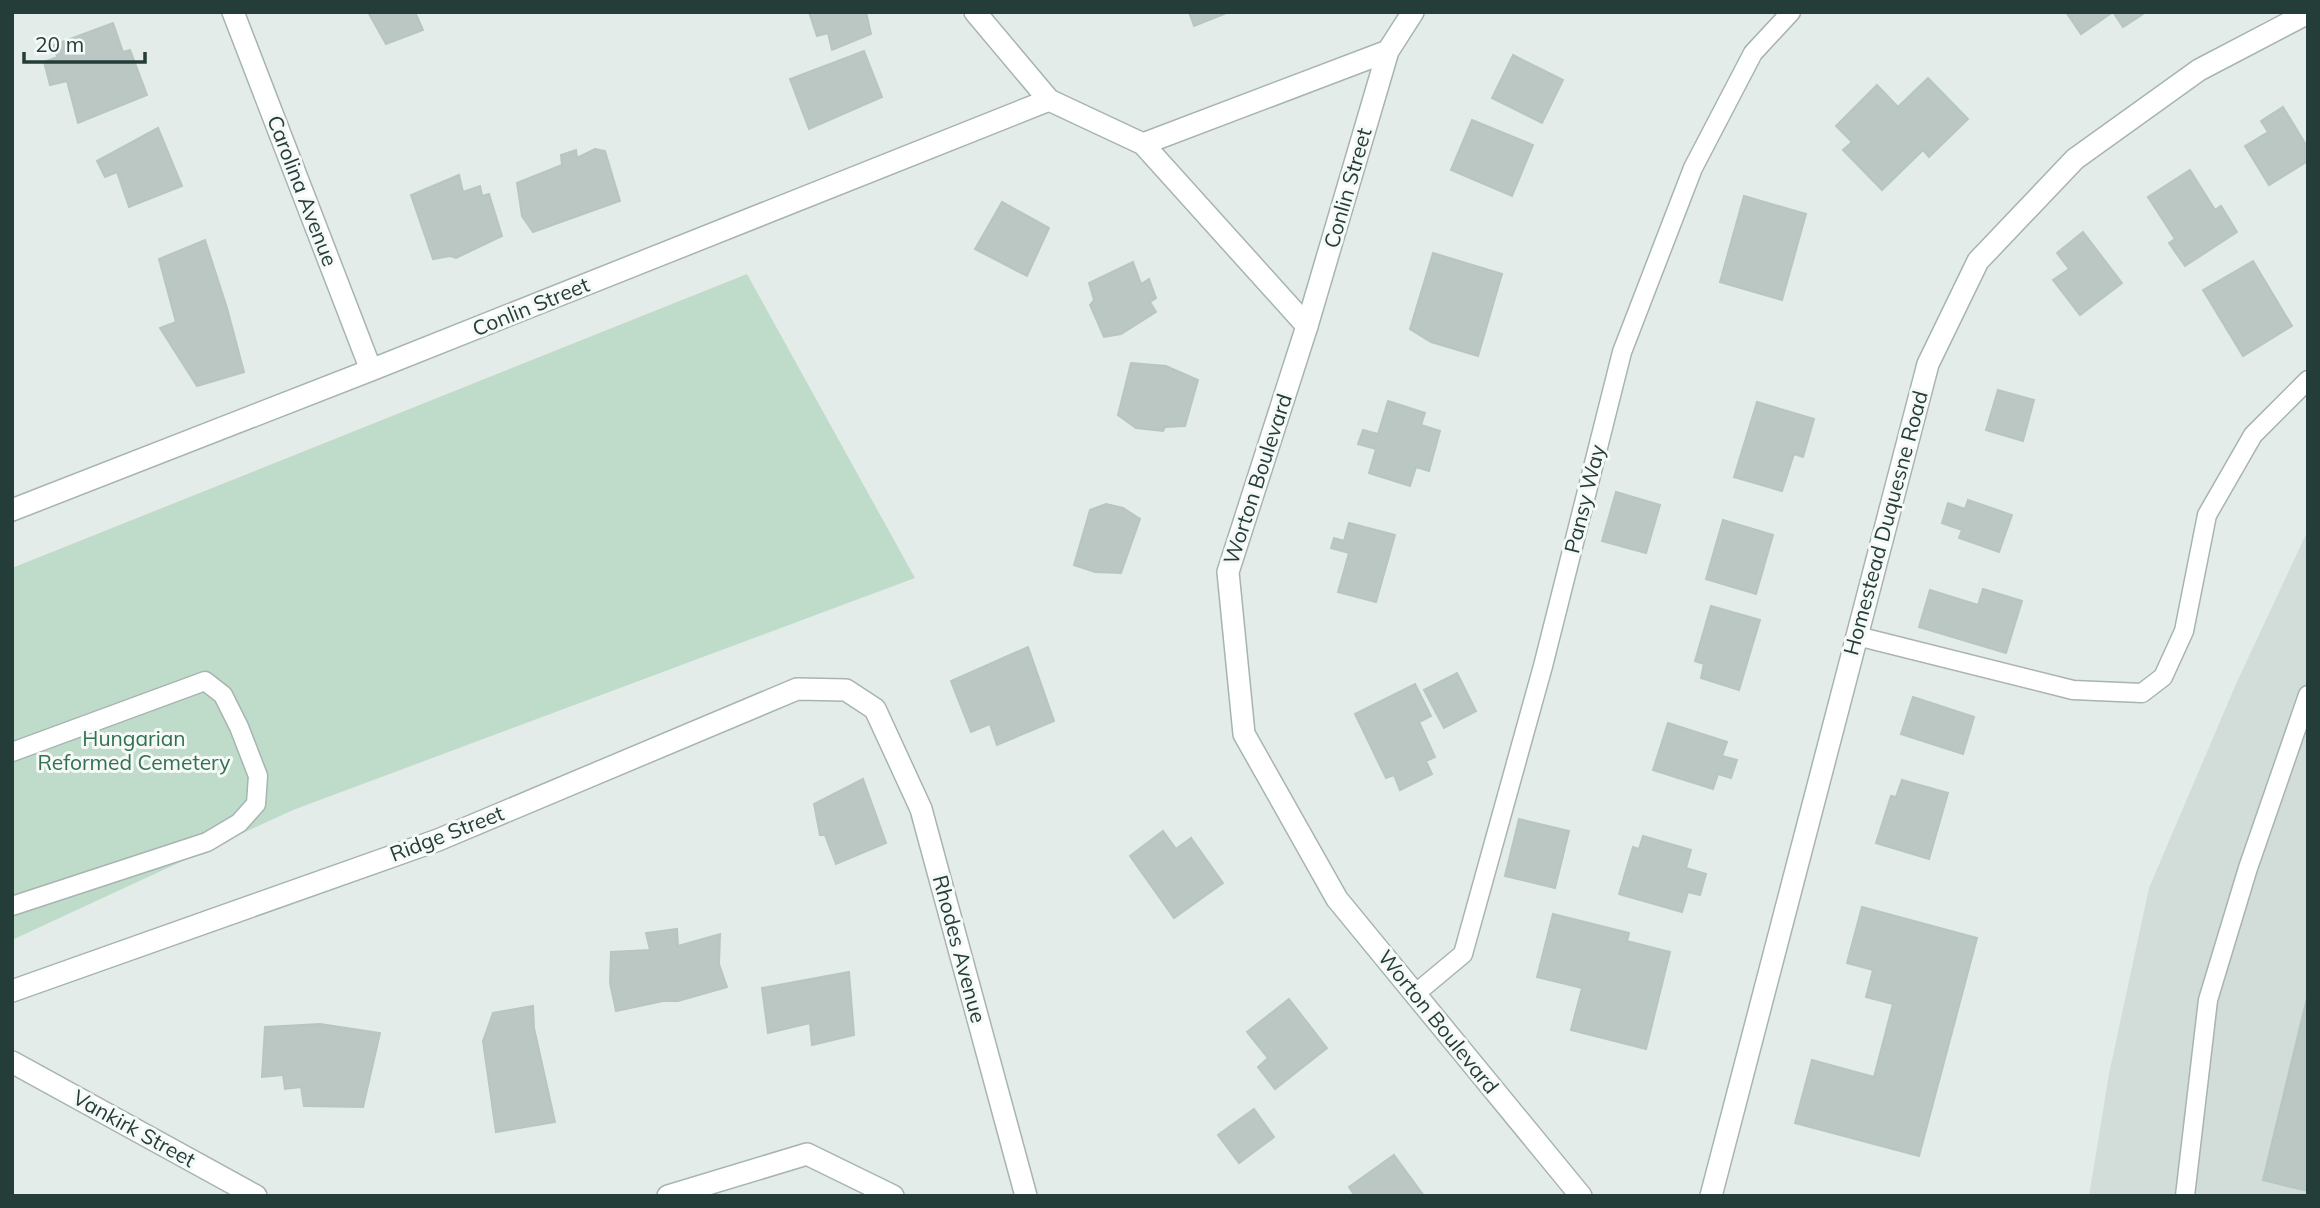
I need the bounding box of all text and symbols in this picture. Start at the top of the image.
scale bar [24,21,145,65]
text: 20 m [35,31,84,57]
street label: Carolina Avenue [262,111,344,270]
street label: Conlin Street [1317,125,1377,251]
street label: Conlin Street [468,271,593,341]
street label: Homestead Duquesne Road [1837,388,1933,658]
street label: Worton Boulevard [1217,390,1297,567]
street label: Pansy Way [1558,442,1610,556]
park label: Hungarian Reformed Cemetery [37,725,231,775]
street label: Ridge Street [386,799,507,867]
street label: Rhodes Avenue [928,872,992,1025]
street label: Worton Boulevard [1373,944,1505,1099]
street label: Vankirk Street [69,1084,200,1173]

